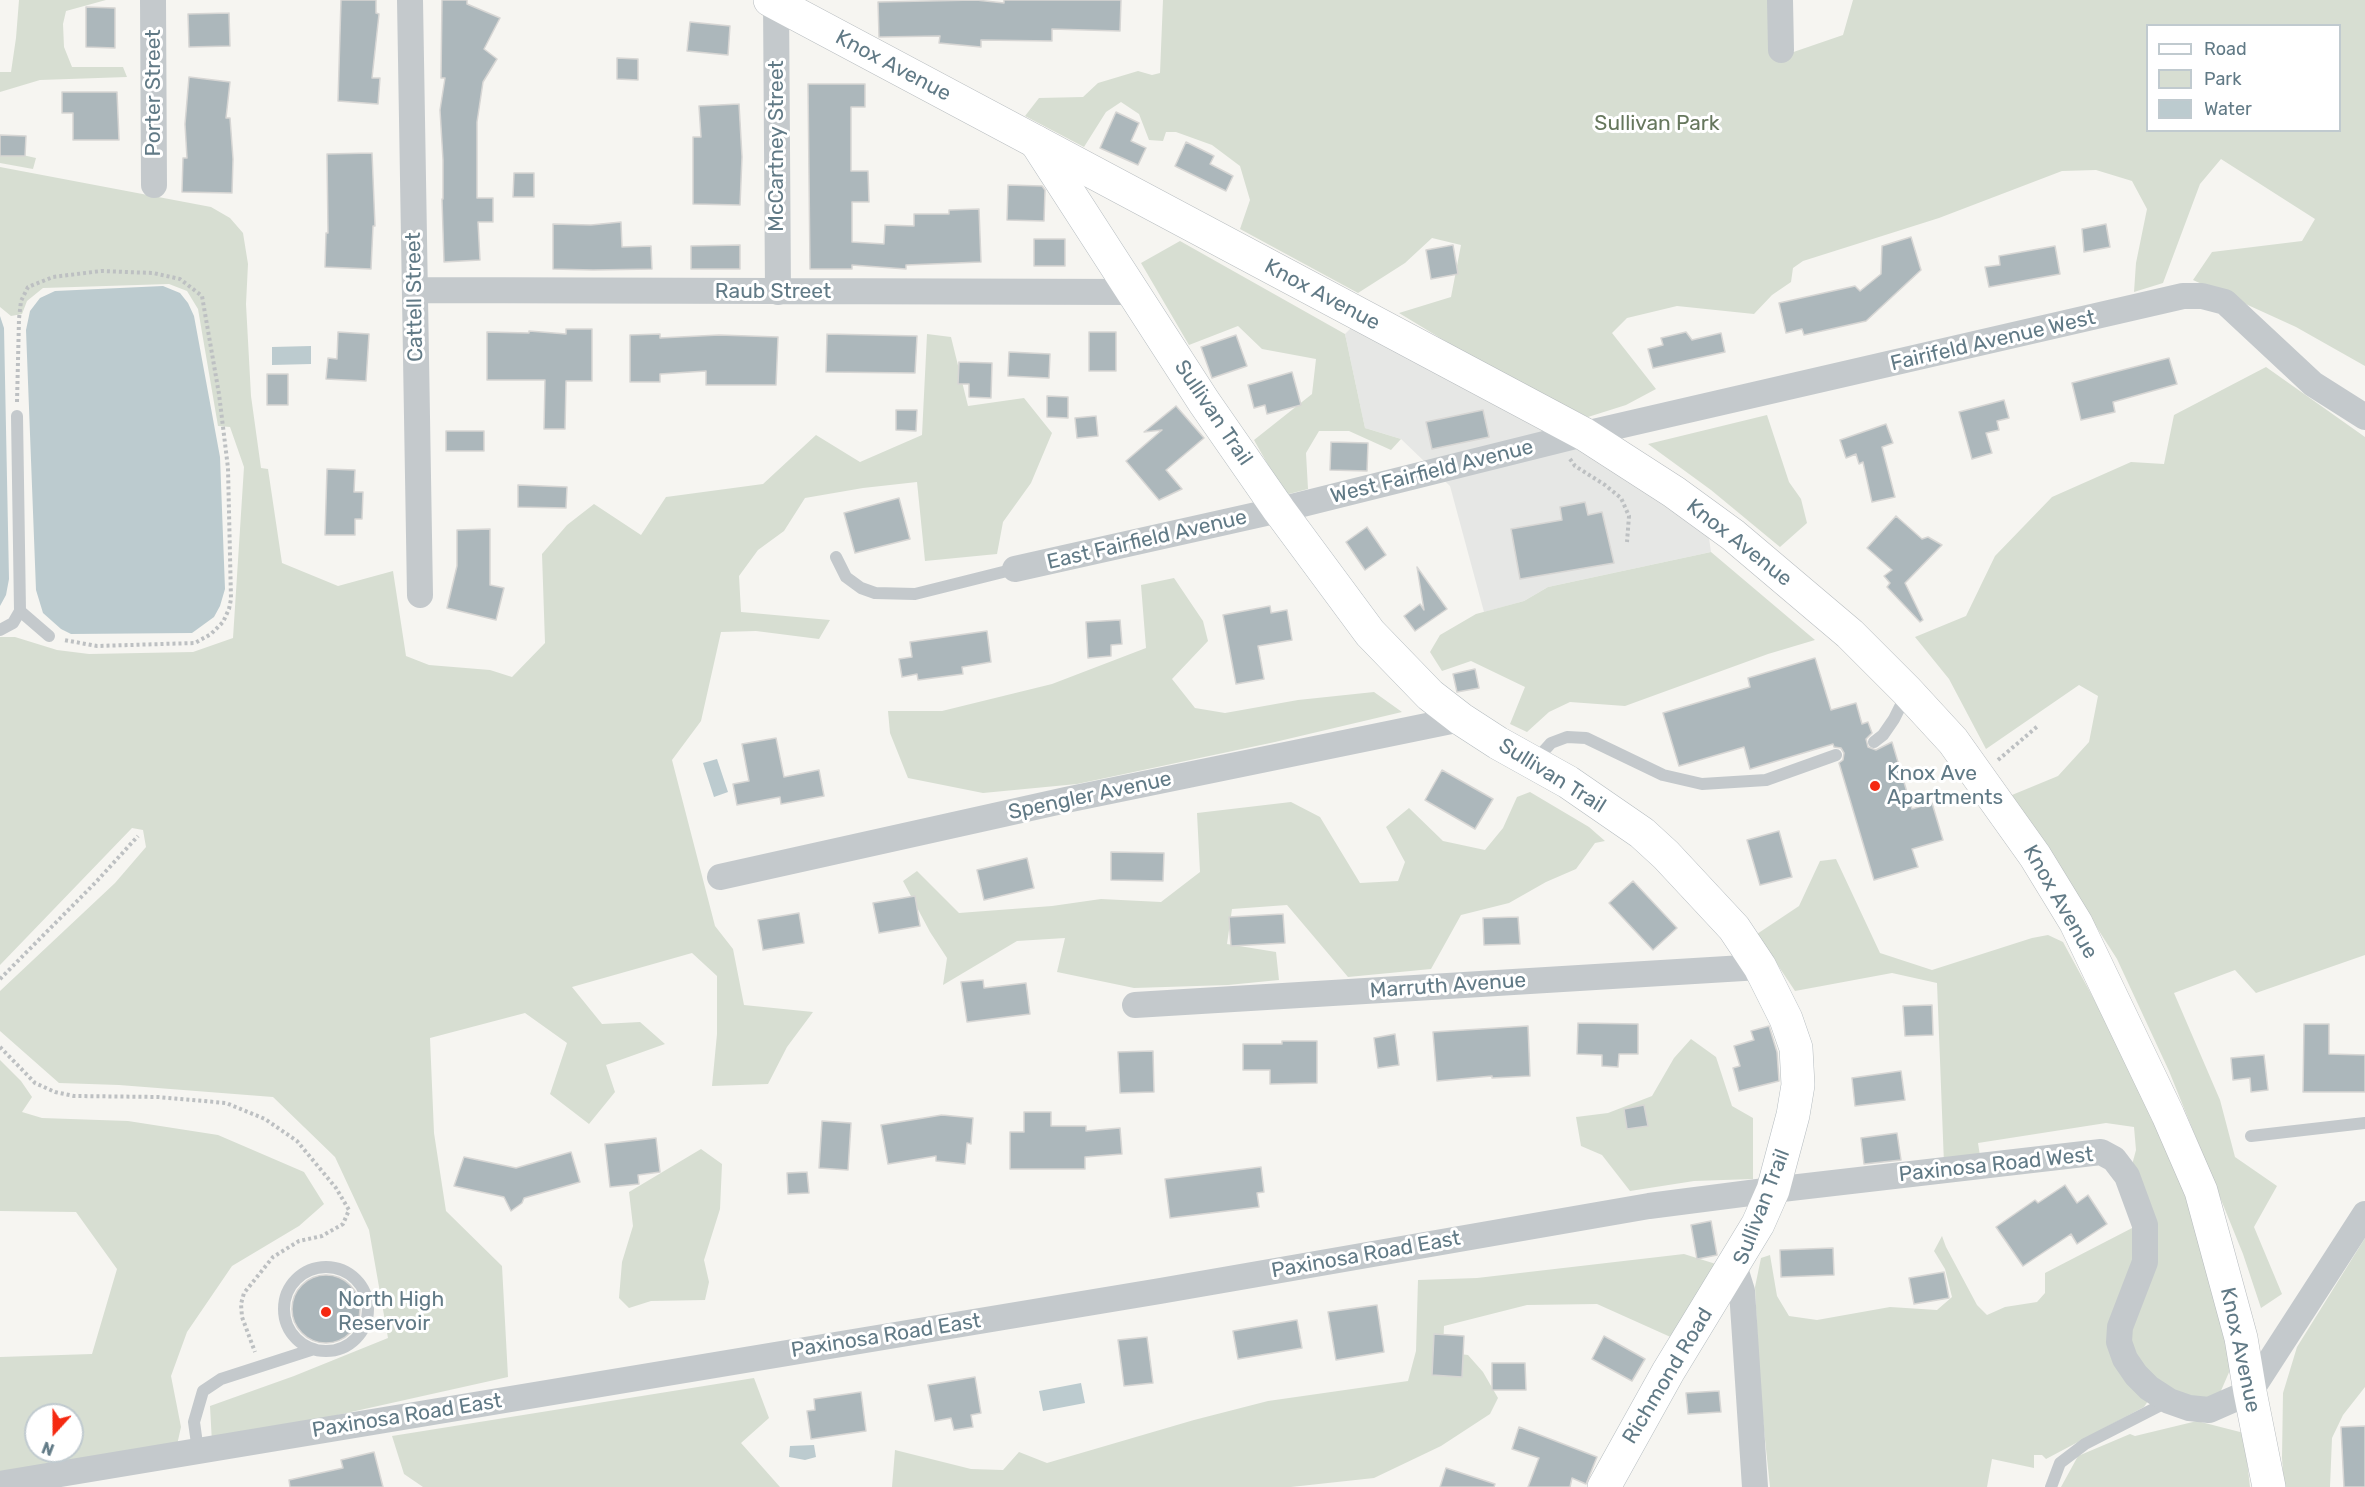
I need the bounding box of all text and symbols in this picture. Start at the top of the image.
legend [2146,24,2341,132]
street label: Knox Avenue [831,25,955,107]
street label: Porter Street [141,29,167,157]
text: Road [2204,38,2247,60]
street label: McCartney Street [764,60,790,232]
text: Park [2204,68,2241,90]
text: Water [2204,98,2252,120]
park label: Sullivan Park [1594,111,1720,137]
street label: Cattell Street [401,232,429,362]
street label: Knox Avenue [1260,254,1384,336]
street label: Raub Street [715,279,831,305]
street label: Fairifeld Avenue West [1888,305,2098,377]
street label: Sullivan Trail [1169,356,1257,470]
street label: West Fairfield Avenue [1328,435,1536,509]
street label: Knox Avenue [1681,494,1797,592]
street label: East Fairfield Avenue [1045,505,1249,575]
street label: Sullivan Trail [1494,733,1610,819]
place label: Knox Ave Apartments [1887,761,2003,811]
street label: Spengler Avenue [1006,766,1174,826]
marker: Knox Ave Apartments [1868,779,1882,793]
street label: Knox Avenue [2017,841,2103,963]
street label: Marruth Avenue [1369,968,1527,1004]
street label: Paxinosa Road West [1897,1142,2095,1188]
street label: Sullivan Trail [1728,1146,1796,1268]
street label: Paxinosa Road East [1269,1226,1463,1284]
street label: Knox Avenue [2214,1285,2266,1415]
place label: North High Reservoir [338,1287,444,1337]
street label: Richmond Road [1618,1303,1718,1449]
marker: North High Reservoir [319,1305,333,1319]
street label: Paxinosa Road East [789,1309,983,1363]
street label: Paxinosa Road East [310,1389,504,1443]
north arrow [24,1403,84,1463]
text: N [39,1437,57,1459]

